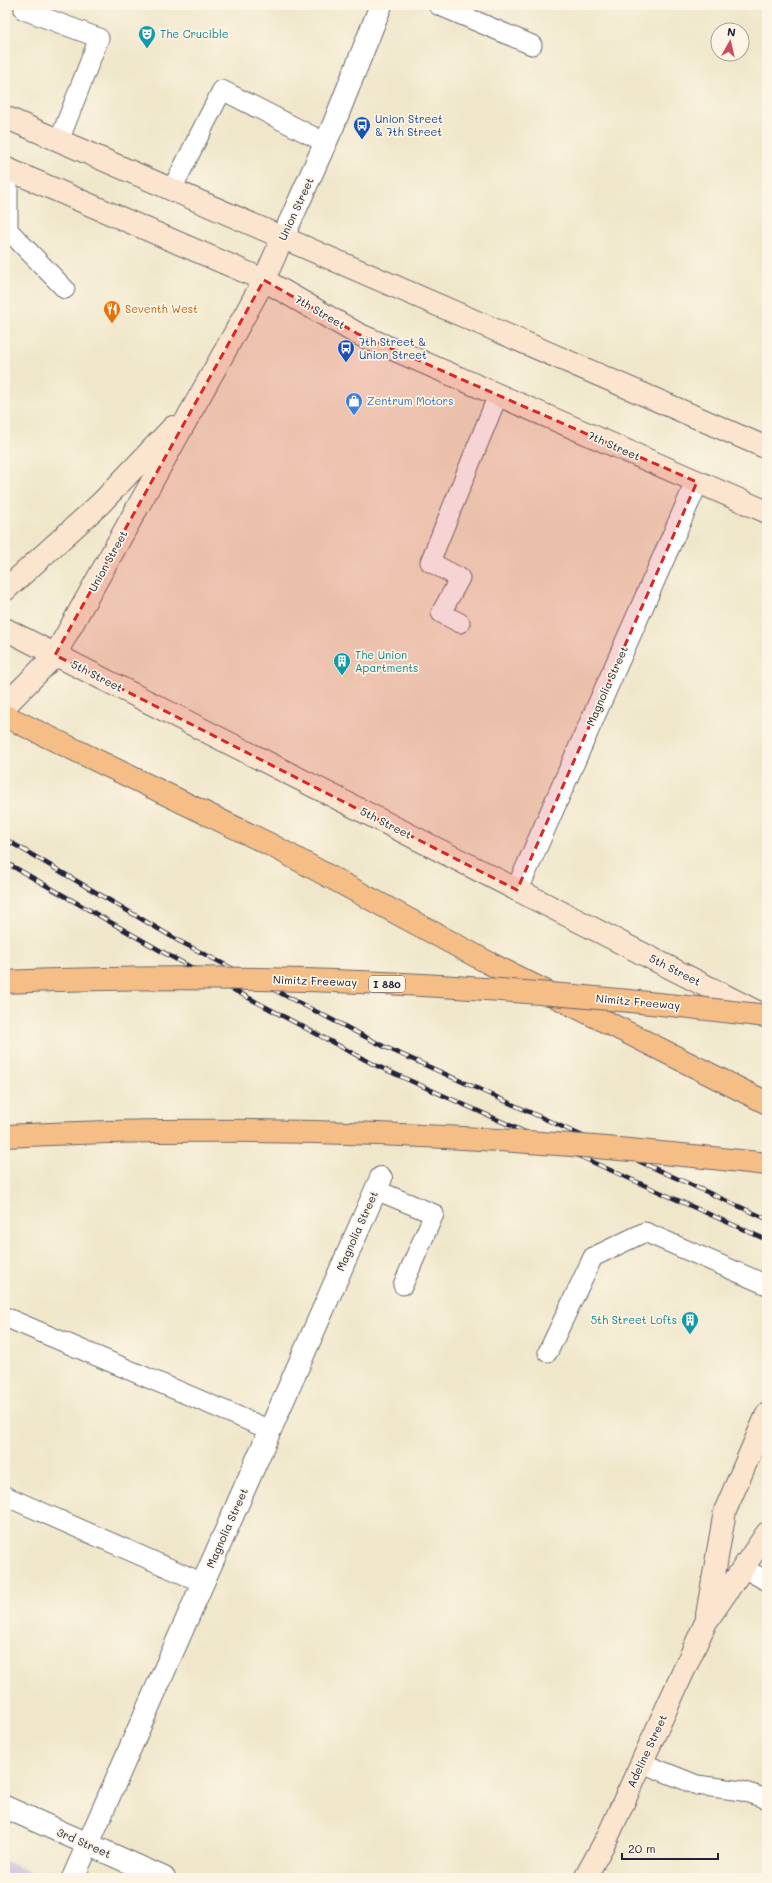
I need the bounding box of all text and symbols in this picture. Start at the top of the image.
north arrow [710,22,750,62]
theatre icon: The Crucible [137,24,157,49]
text: N [726,24,737,40]
place label: The Crucible [160,26,229,41]
place label: Union Street & 7th Street [375,111,443,139]
bus stop icon: Union Street & 7th Street [352,115,372,140]
street label: Union Street [274,175,317,243]
street label: 7th Street [292,291,348,332]
restaurant icon: Seventh West [102,299,122,324]
place label: Seventh West [125,301,198,316]
place label: 7th Street & Union Street [359,334,427,362]
bus stop icon: 7th Street & Union Street [336,338,356,363]
shop icon: Zentrum Motors [344,391,364,416]
place label: Zentrum Motors [367,393,454,408]
street label: 7th Street [586,427,643,464]
street label: Union Street [85,527,131,594]
street label: Magnolia Street [582,643,631,728]
place label: The Union Apartments [355,647,418,675]
building icon: The Union Apartments [332,651,352,676]
street label: 5th Street [69,656,126,695]
street label: 5th Street [358,803,415,842]
street label: 5th Street [647,950,704,989]
street label: Nimitz Freeway [273,972,358,989]
road number: I 880 [369,976,405,992]
street label: Nimitz Freeway [595,990,681,1013]
street label: Magnolia Street [332,1188,381,1273]
building icon: 5th Street Lofts [680,1310,700,1335]
place label: 5th Street Lofts [591,1312,677,1327]
street label: Magnolia Street [202,1485,251,1570]
street label: Adeline Street [623,1712,670,1790]
street label: 3rd Street [55,1824,114,1861]
scale bar [622,1835,718,1861]
text: 20 m [628,1840,656,1856]

